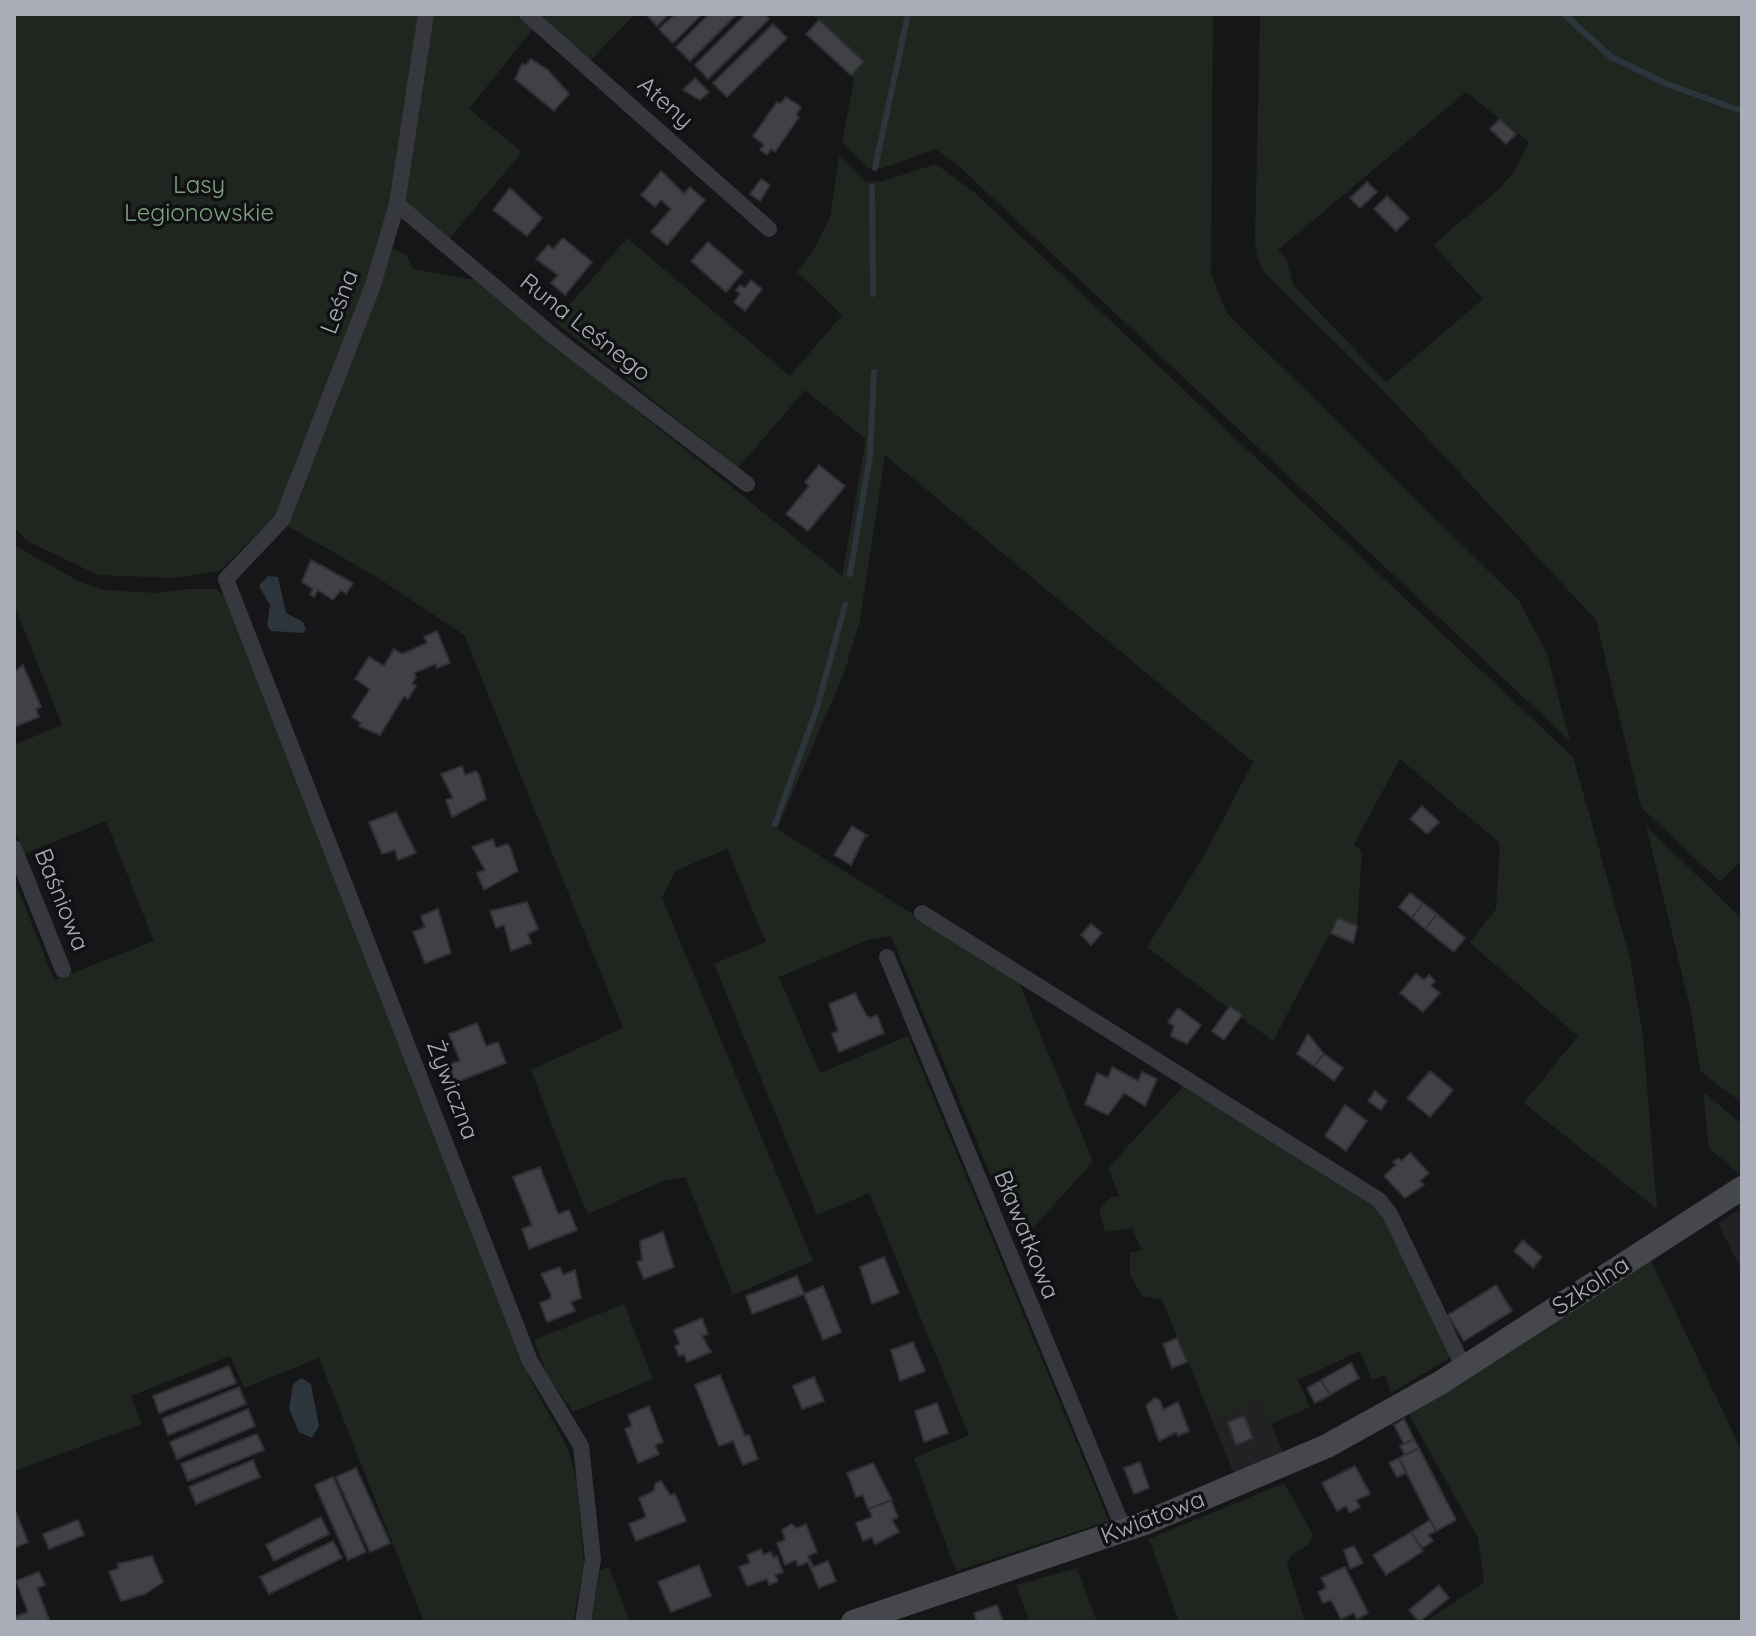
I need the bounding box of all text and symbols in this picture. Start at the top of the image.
street label: Ateny [631,71,699,135]
park label: Lasy Legionowskie [124,172,274,228]
street label: Leśna [315,266,365,338]
street label: Runa Leśnego [514,268,656,388]
street label: Baśniowa [27,845,95,955]
street label: Żywiczna [420,1036,484,1144]
street label: Bławatkowa [987,1167,1065,1303]
street label: Szkolna [1547,1251,1635,1321]
street label: Kwiatowa [1097,1485,1209,1551]

